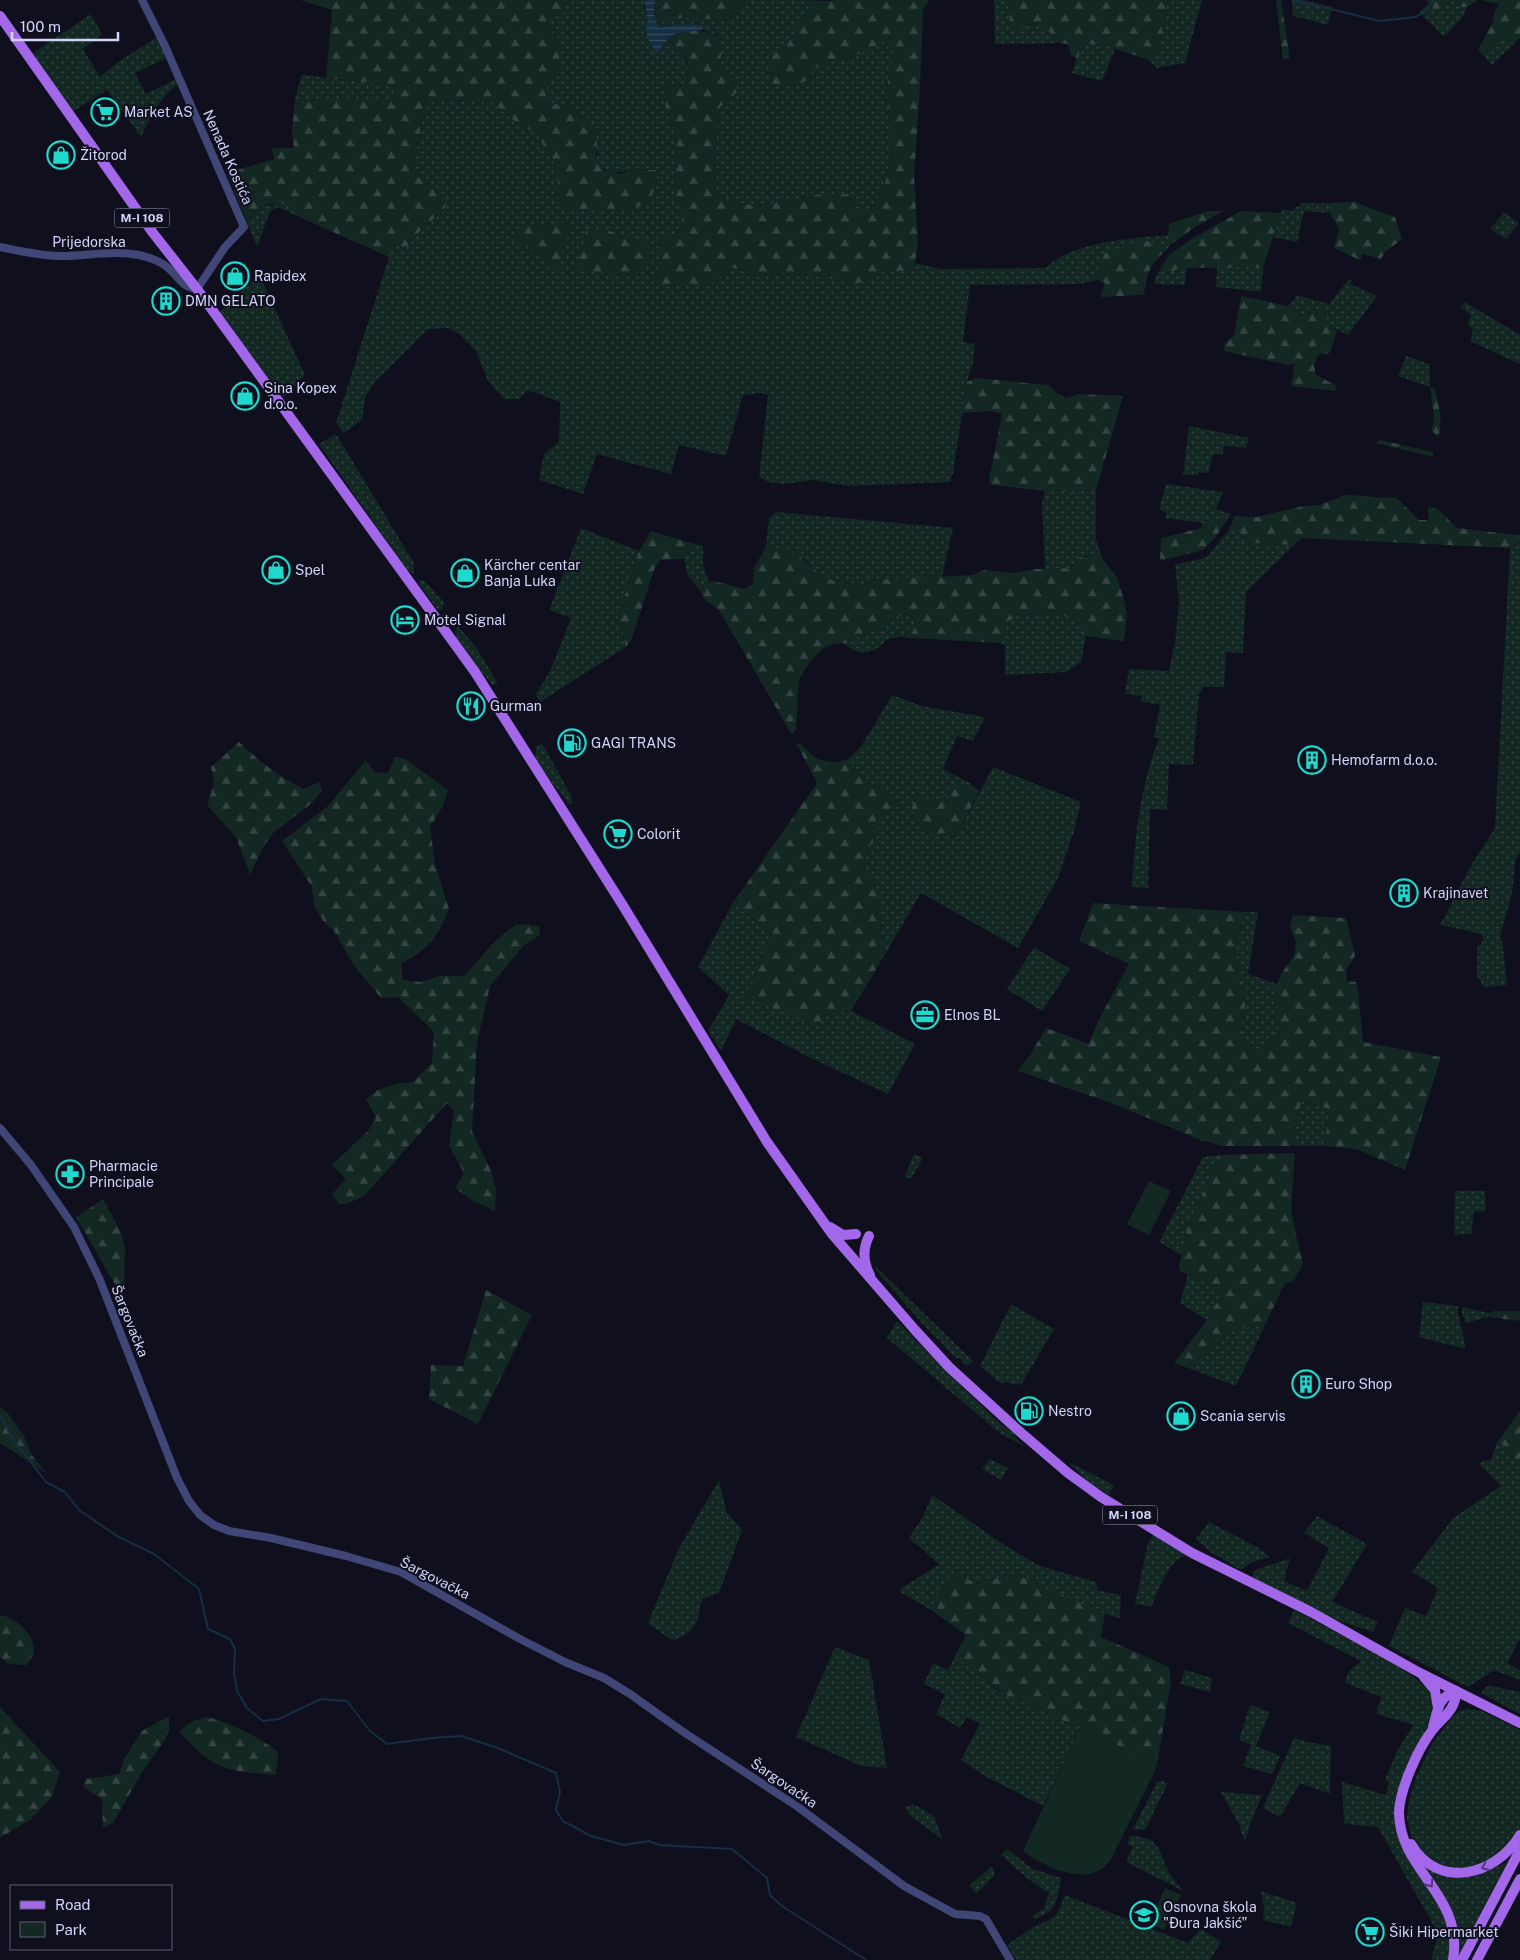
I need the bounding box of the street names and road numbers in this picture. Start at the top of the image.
street label: Nenada Kostića [200,107,256,207]
road number: M-I 108 [114,208,170,228]
street label: Prijedorska [52,234,126,250]
street label: Šargovačka [108,1282,153,1359]
road number: M-I 108 [1102,1506,1158,1524]
street label: Šargovačka [397,1553,473,1602]
street label: Šargovačka [748,1754,821,1811]

